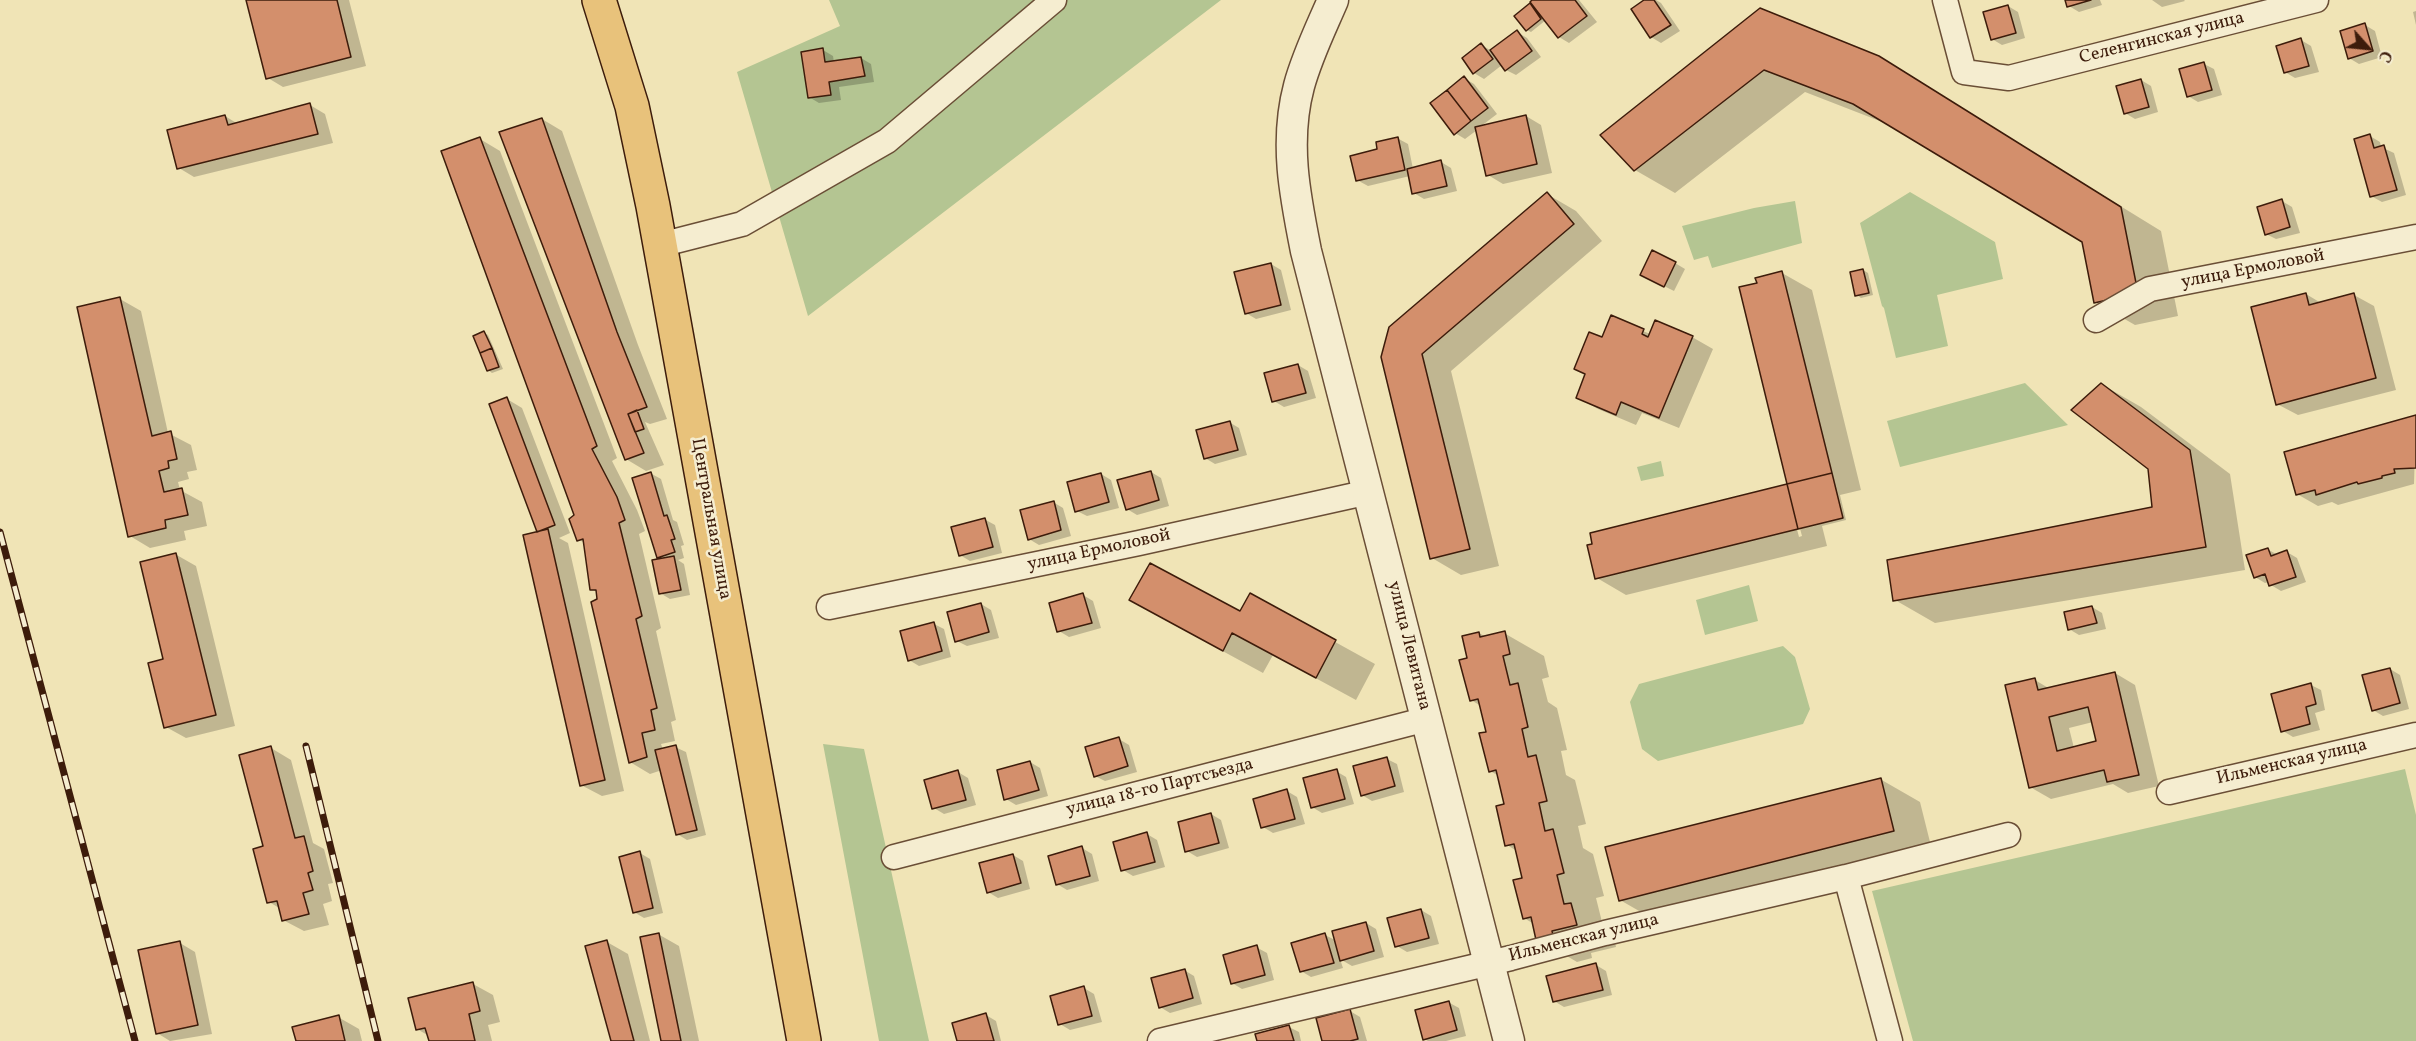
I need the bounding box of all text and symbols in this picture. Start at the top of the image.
street label: Селенгинская улица [2077,8,2247,70]
north arrow [2338,18,2398,78]
text: С [2372,47,2396,66]
street label: улица Ермоловой [2180,246,2326,294]
street label: Центральная улица [685,437,735,601]
street label: улица Ермоловой [1026,525,1172,577]
street label: улица Левитана [1382,579,1434,713]
street label: Ильменская улица [2215,735,2369,791]
street label: улица 18-го Партсъезда [1064,754,1256,822]
street label: Ильменская улица [1507,910,1661,968]

